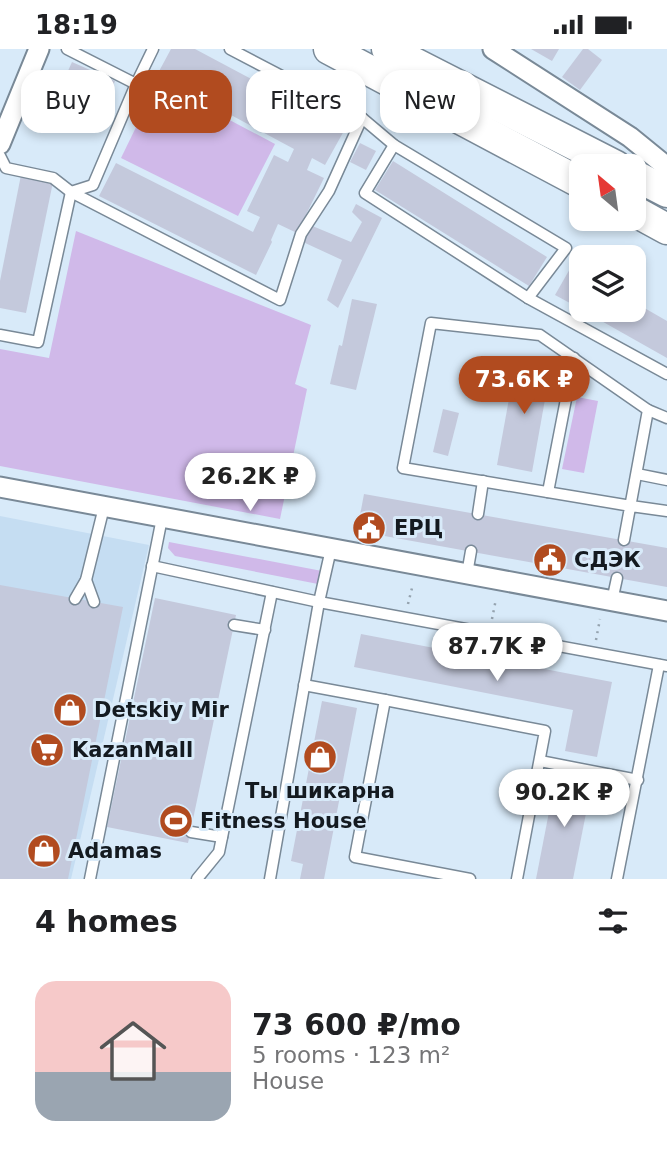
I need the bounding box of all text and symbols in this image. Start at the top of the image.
text: 18:19 [35,10,118,40]
chip: Buy [21,70,115,133]
chip: Rent [129,70,232,133]
chip: Filters [246,70,366,133]
chip: New [380,70,480,133]
north arrow [569,154,646,231]
map controls [569,154,646,322]
button: layers [569,245,646,322]
pin: 73.6K ₽ [459,357,589,416]
text: 73.6K ₽ [475,366,573,392]
pin: 26.2K ₽ [185,454,315,513]
text: 26.2K ₽ [201,463,299,489]
public building icon: ЕРЦ [350,509,388,547]
place label: ЕРЦ [394,516,443,540]
public building icon: СДЭК [531,541,569,579]
place label: СДЭК [574,548,641,572]
pin: 87.7K ₽ [432,623,562,683]
text: 87.7K ₽ [448,633,546,659]
shop icon: Detskiy Mir [51,691,89,729]
place label: Detskiy Mir [94,698,229,722]
supermarket icon: KazanMall [28,731,66,769]
place label: KazanMall [72,738,193,762]
shop icon: Ты шикарна [301,738,339,776]
pin: 90.2K ₽ [499,769,629,829]
place label: Ты шикарна [245,779,395,803]
text: 90.2K ₽ [515,779,613,805]
sports icon: Fitness House [157,802,195,840]
place label: Fitness House [200,809,367,833]
shop icon: Adamas [25,832,63,870]
place label: Adamas [68,839,162,863]
icon: filters [594,902,632,940]
text: 4 homes [35,904,178,939]
text: 73 600 ₽/mo [252,1007,461,1042]
icon: home [91,1009,175,1093]
text: 5 rooms · 123 m² [252,1042,450,1068]
text: House [252,1068,324,1094]

